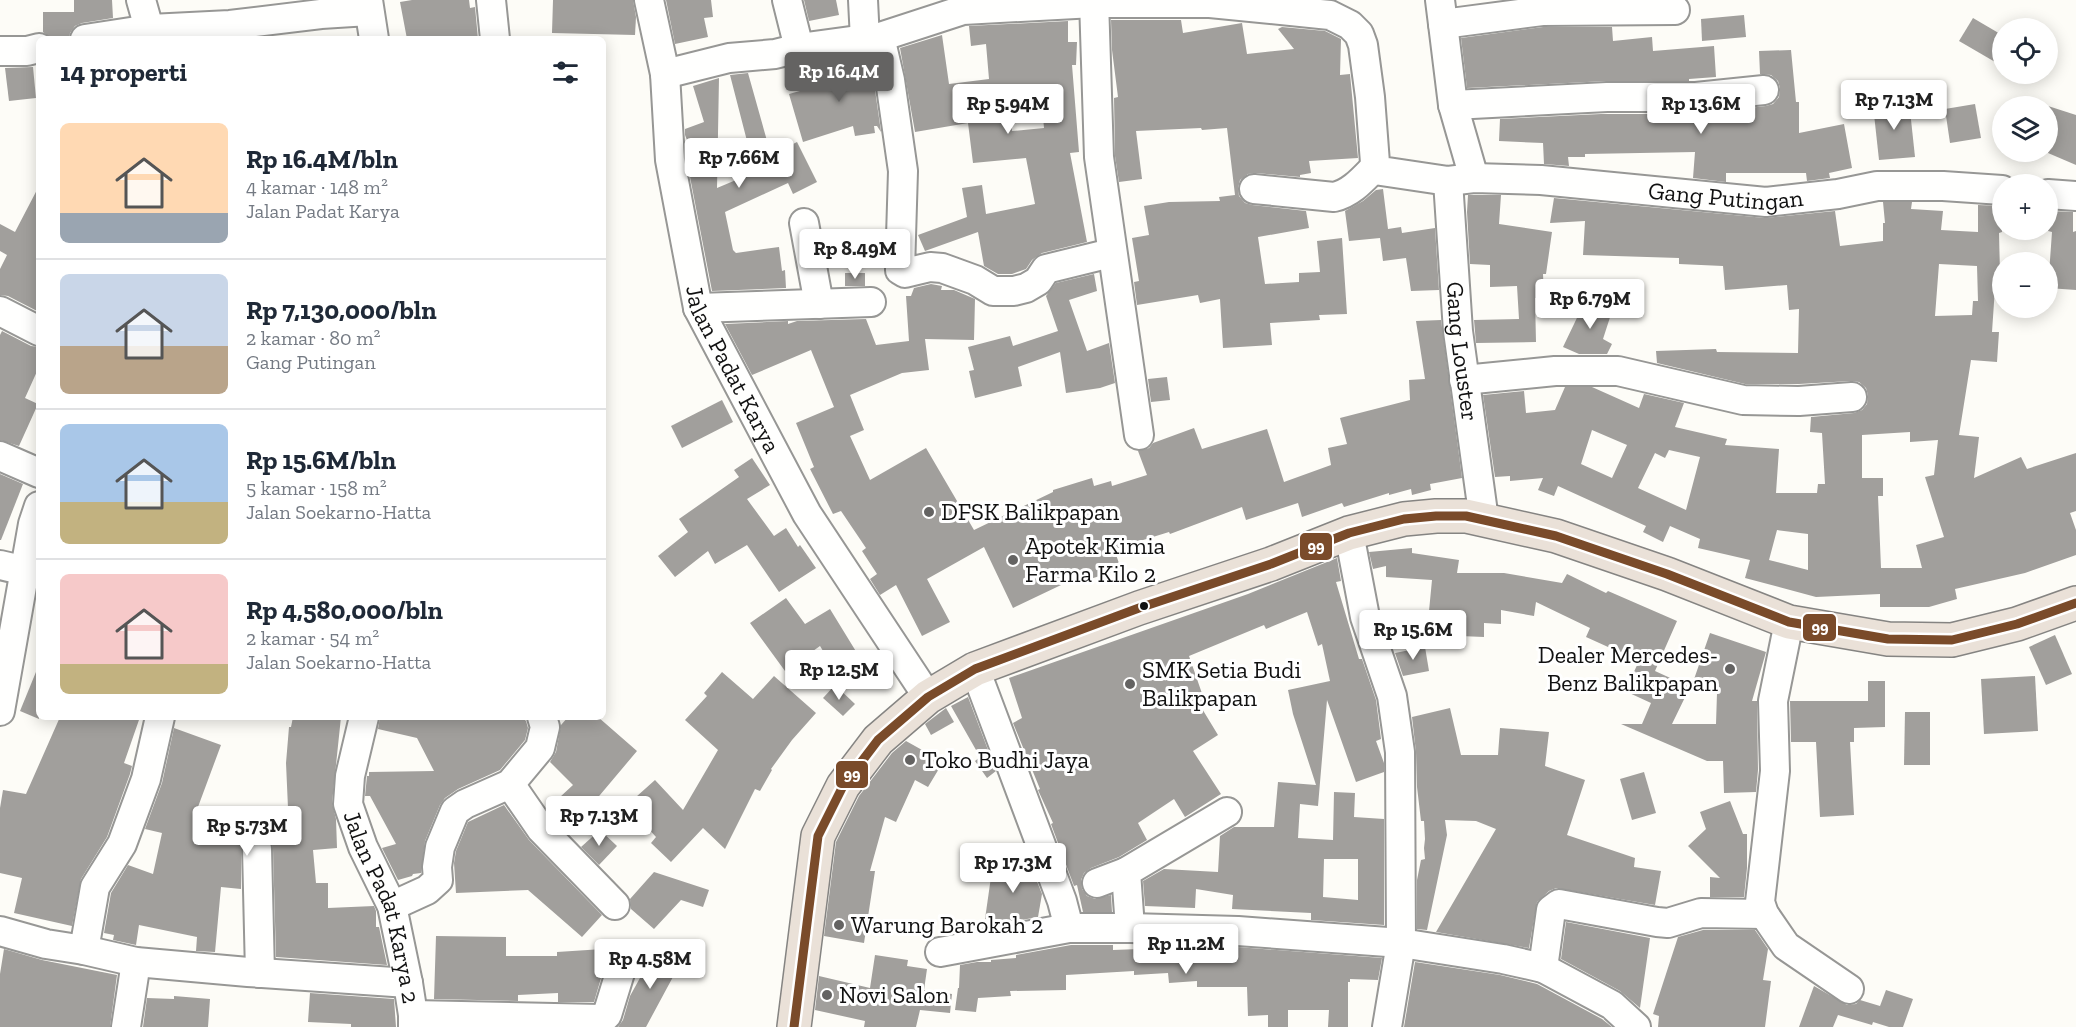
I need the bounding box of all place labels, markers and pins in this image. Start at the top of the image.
pin: Rp 16.4M [777,52,901,103]
pin: Rp 7.13M [1832,80,1956,131]
pin: Rp 5.94M [946,84,1070,135]
pin: Rp 13.6M [1639,84,1763,135]
pin: Rp 7.66M [677,138,801,189]
pin: Rp 8.49M [793,229,917,280]
pin: Rp 6.79M [1528,279,1652,330]
place label: DFSK Balikpapan [941,497,1120,526]
marker: DFSK Balikpapan [922,505,936,519]
place label: Apotek Kimia Farma Kilo 2 [1025,531,1166,588]
marker: Apotek Kimia Farma Kilo 2 [1006,553,1020,567]
unlabelled marker [1138,600,1150,612]
pin: Rp 15.6M [1351,610,1475,661]
place label: Dealer Mercedes- Benz Balikpapan [1538,640,1718,697]
pin: Rp 12.5M [777,650,901,701]
place label: SMK Setia Budi Balikpapan [1142,655,1301,712]
marker: Dealer Mercedes- Benz Balikpapan [1723,662,1737,676]
marker: SMK Setia Budi Balikpapan [1123,677,1137,691]
place label: Toko Budhi Jaya [922,745,1089,774]
marker: Toko Budhi Jaya [903,753,917,767]
pin: Rp 7.13M [537,796,661,847]
pin: Rp 5.73M [185,806,309,857]
pin: Rp 17.3M [951,843,1075,894]
place label: Warung Barokah 2 [851,910,1043,939]
marker: Warung Barokah 2 [832,918,846,932]
pin: Rp 11.2M [1124,924,1248,975]
pin: Rp 4.58M [588,939,712,990]
place label: Novi Salon [839,980,950,1009]
marker: Novi Salon [820,988,834,1002]

